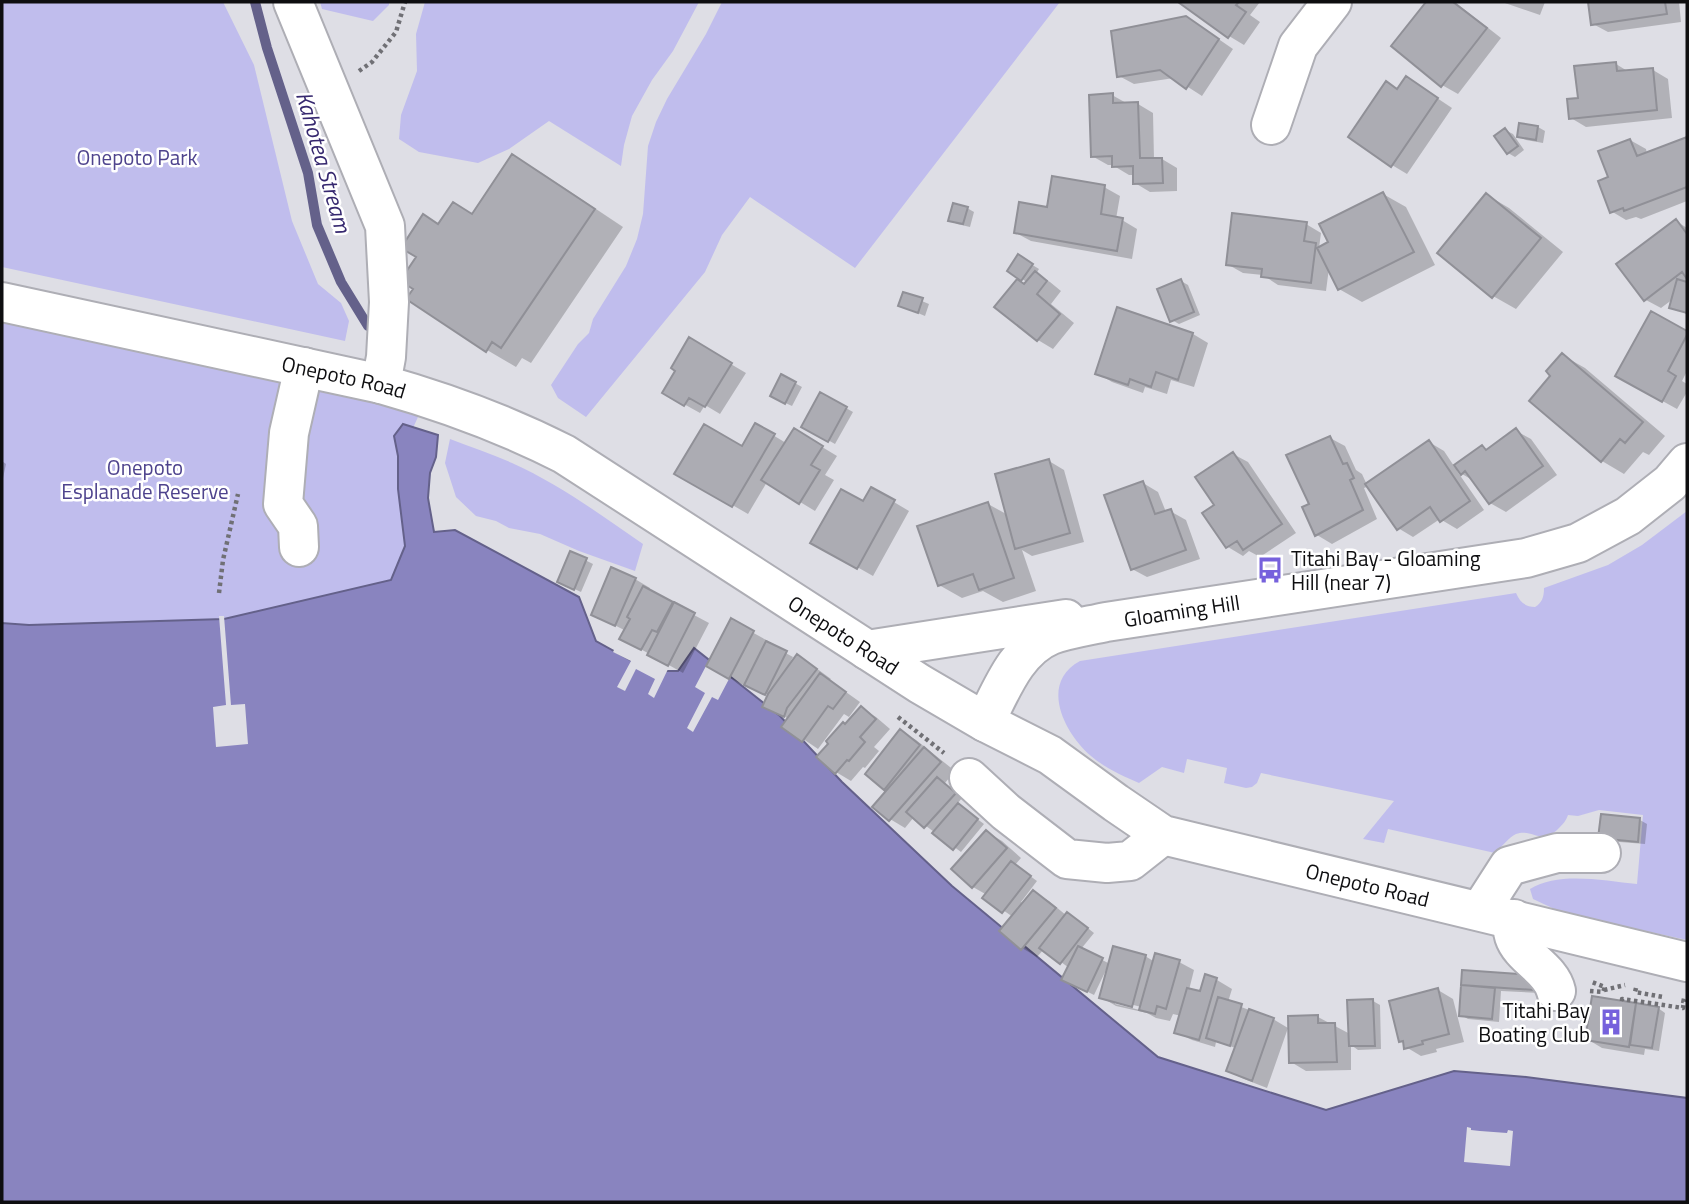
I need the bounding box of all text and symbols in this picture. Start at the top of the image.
water label: Kahotea Stream [287,87,361,238]
park label: Onepoto Park [76,141,198,173]
street label: Onepoto Road [279,347,410,406]
park label: Onepoto Esplanade Reserve [61,451,229,507]
place label: Titahi Bay - Gloaming Hill (near 7) [1291,542,1481,598]
bus stop icon: Titahi Bay - Gloaming Hill (near 7) [1255,555,1285,585]
street label: Gloaming Hill [1122,586,1242,635]
street label: Onepoto Road [782,587,905,682]
street label: Onepoto Road [1302,854,1433,915]
place label: Titahi Bay Boating Club [1478,994,1590,1050]
building icon: Titahi Bay Boating Club [1596,1007,1626,1037]

